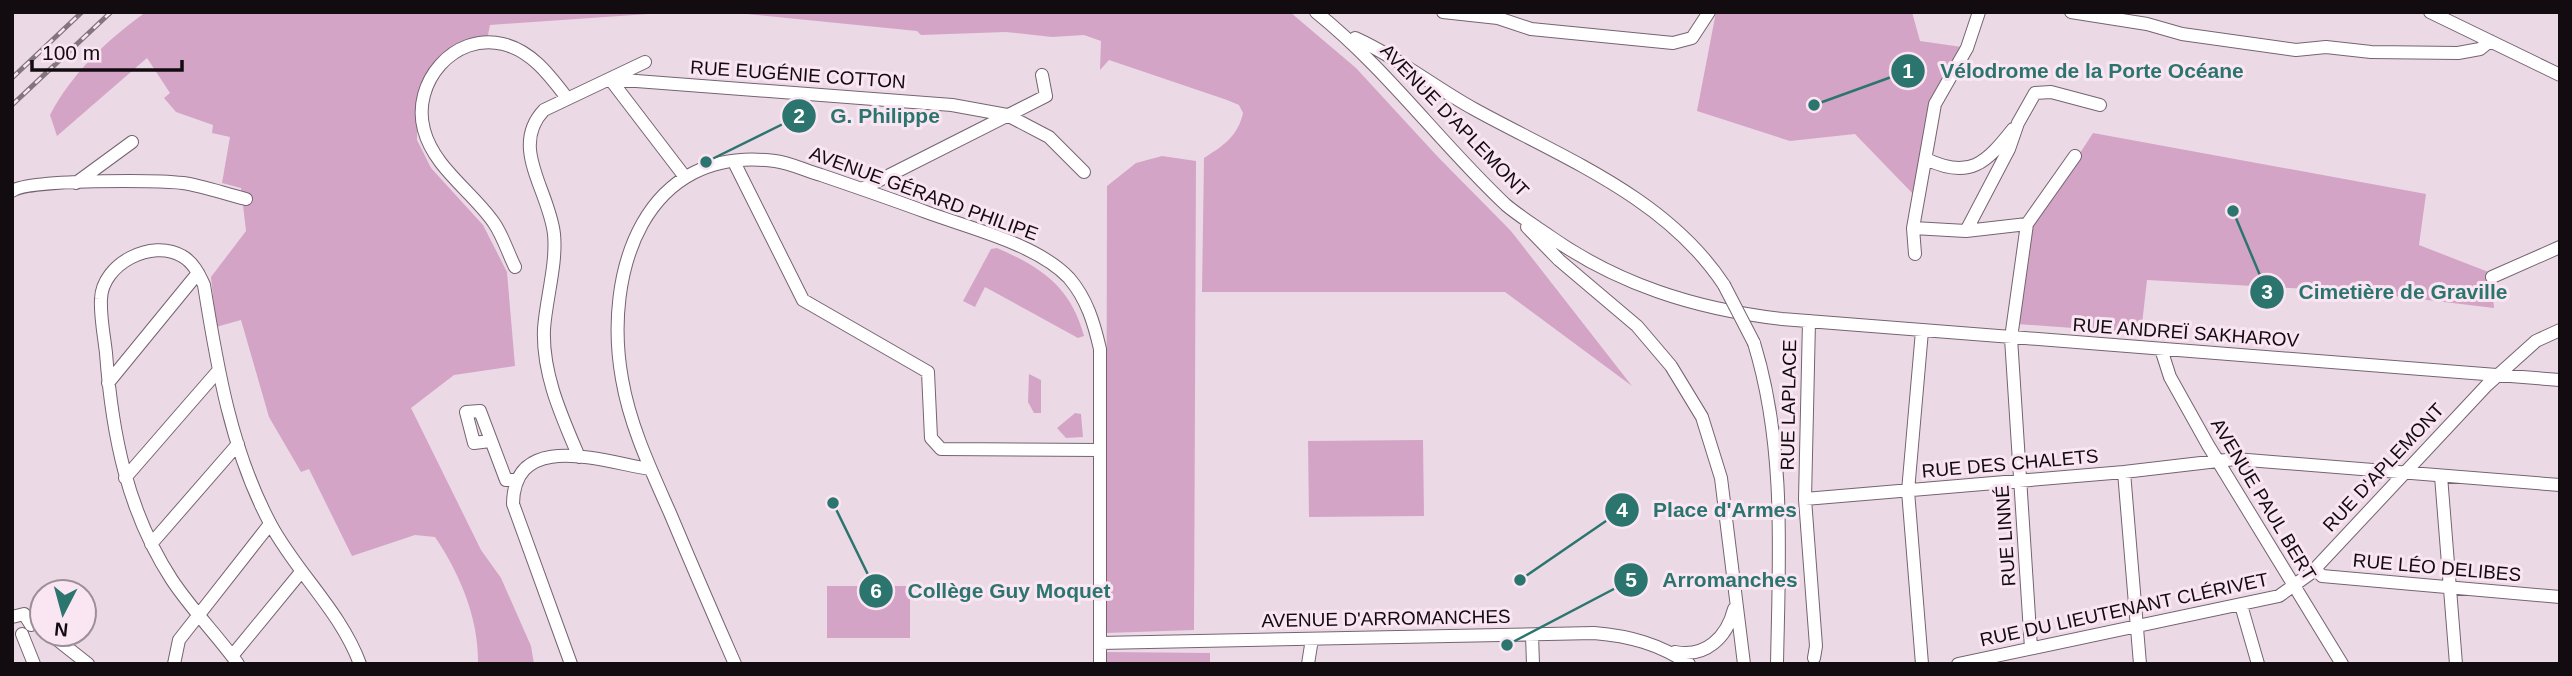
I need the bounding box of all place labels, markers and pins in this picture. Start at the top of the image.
callout: Vélodrome de la Porte Océane [1891,50,2257,92]
callout: G. Philippe [781,95,954,137]
callout: Cimetière de Graville [2250,271,2522,313]
callout: Place d'Armes [1604,489,1811,531]
callout: Arromanches [1614,559,1812,601]
callout: Collège Guy Moquet [858,570,1124,612]

